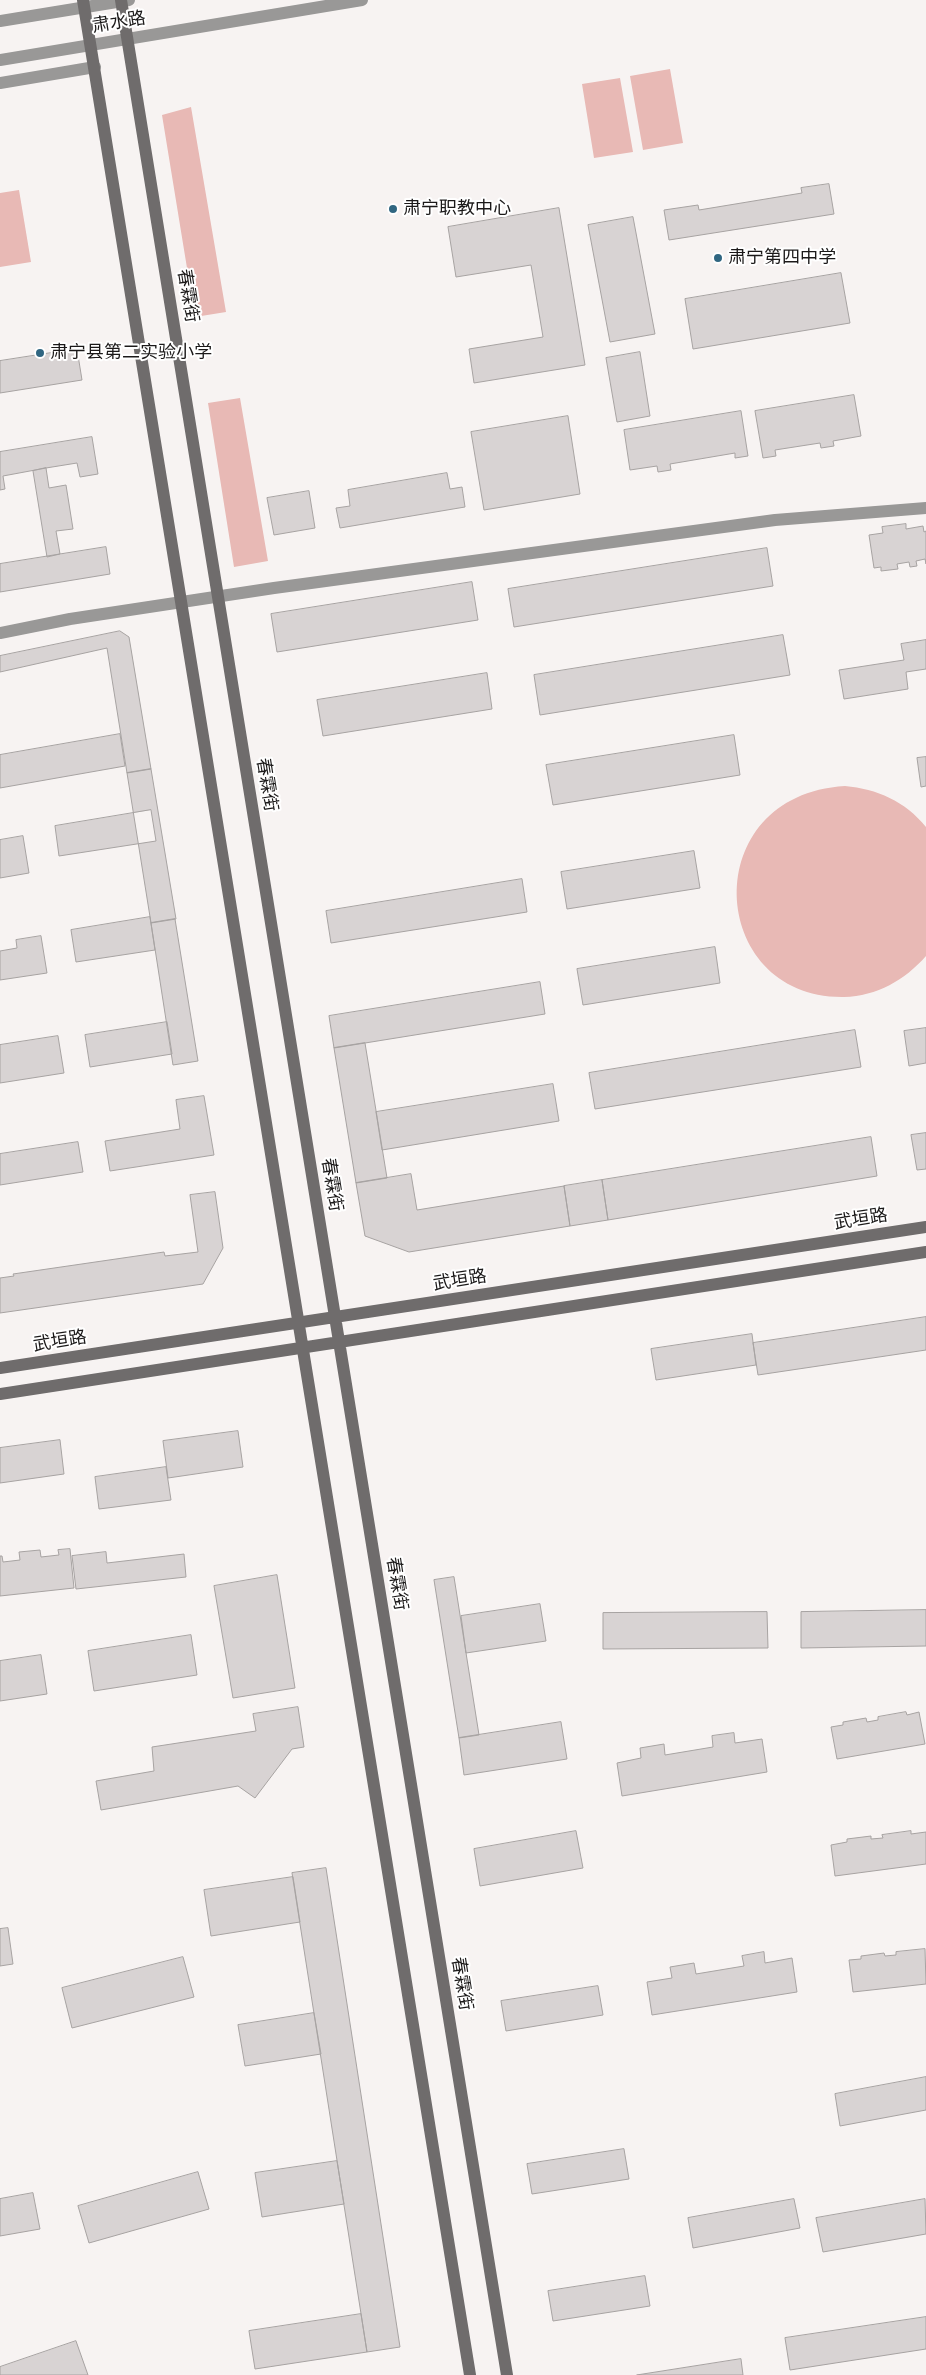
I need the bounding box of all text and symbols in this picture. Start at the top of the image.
street label: 肃水路 [91,8,147,38]
place label: 肃宁职教中心 [403,198,511,220]
marker: 肃宁职教中心 [387,203,399,215]
place label: 肃宁第四中学 [728,247,836,269]
marker: 肃宁第四中学 [712,252,724,264]
street label: 春霖街 [172,268,202,324]
place label: 肃宁县第二实验小学 [50,342,212,364]
marker: 肃宁县第二实验小学 [34,347,46,359]
street label: 春霖街 [251,757,281,813]
street label: 春霖街 [316,1157,346,1213]
street label: 武垣路 [833,1205,889,1235]
street label: 武垣路 [432,1266,488,1296]
street label: 武垣路 [32,1327,88,1357]
street label: 春霖街 [381,1556,411,1612]
street label: 春霖街 [446,1956,476,2012]

